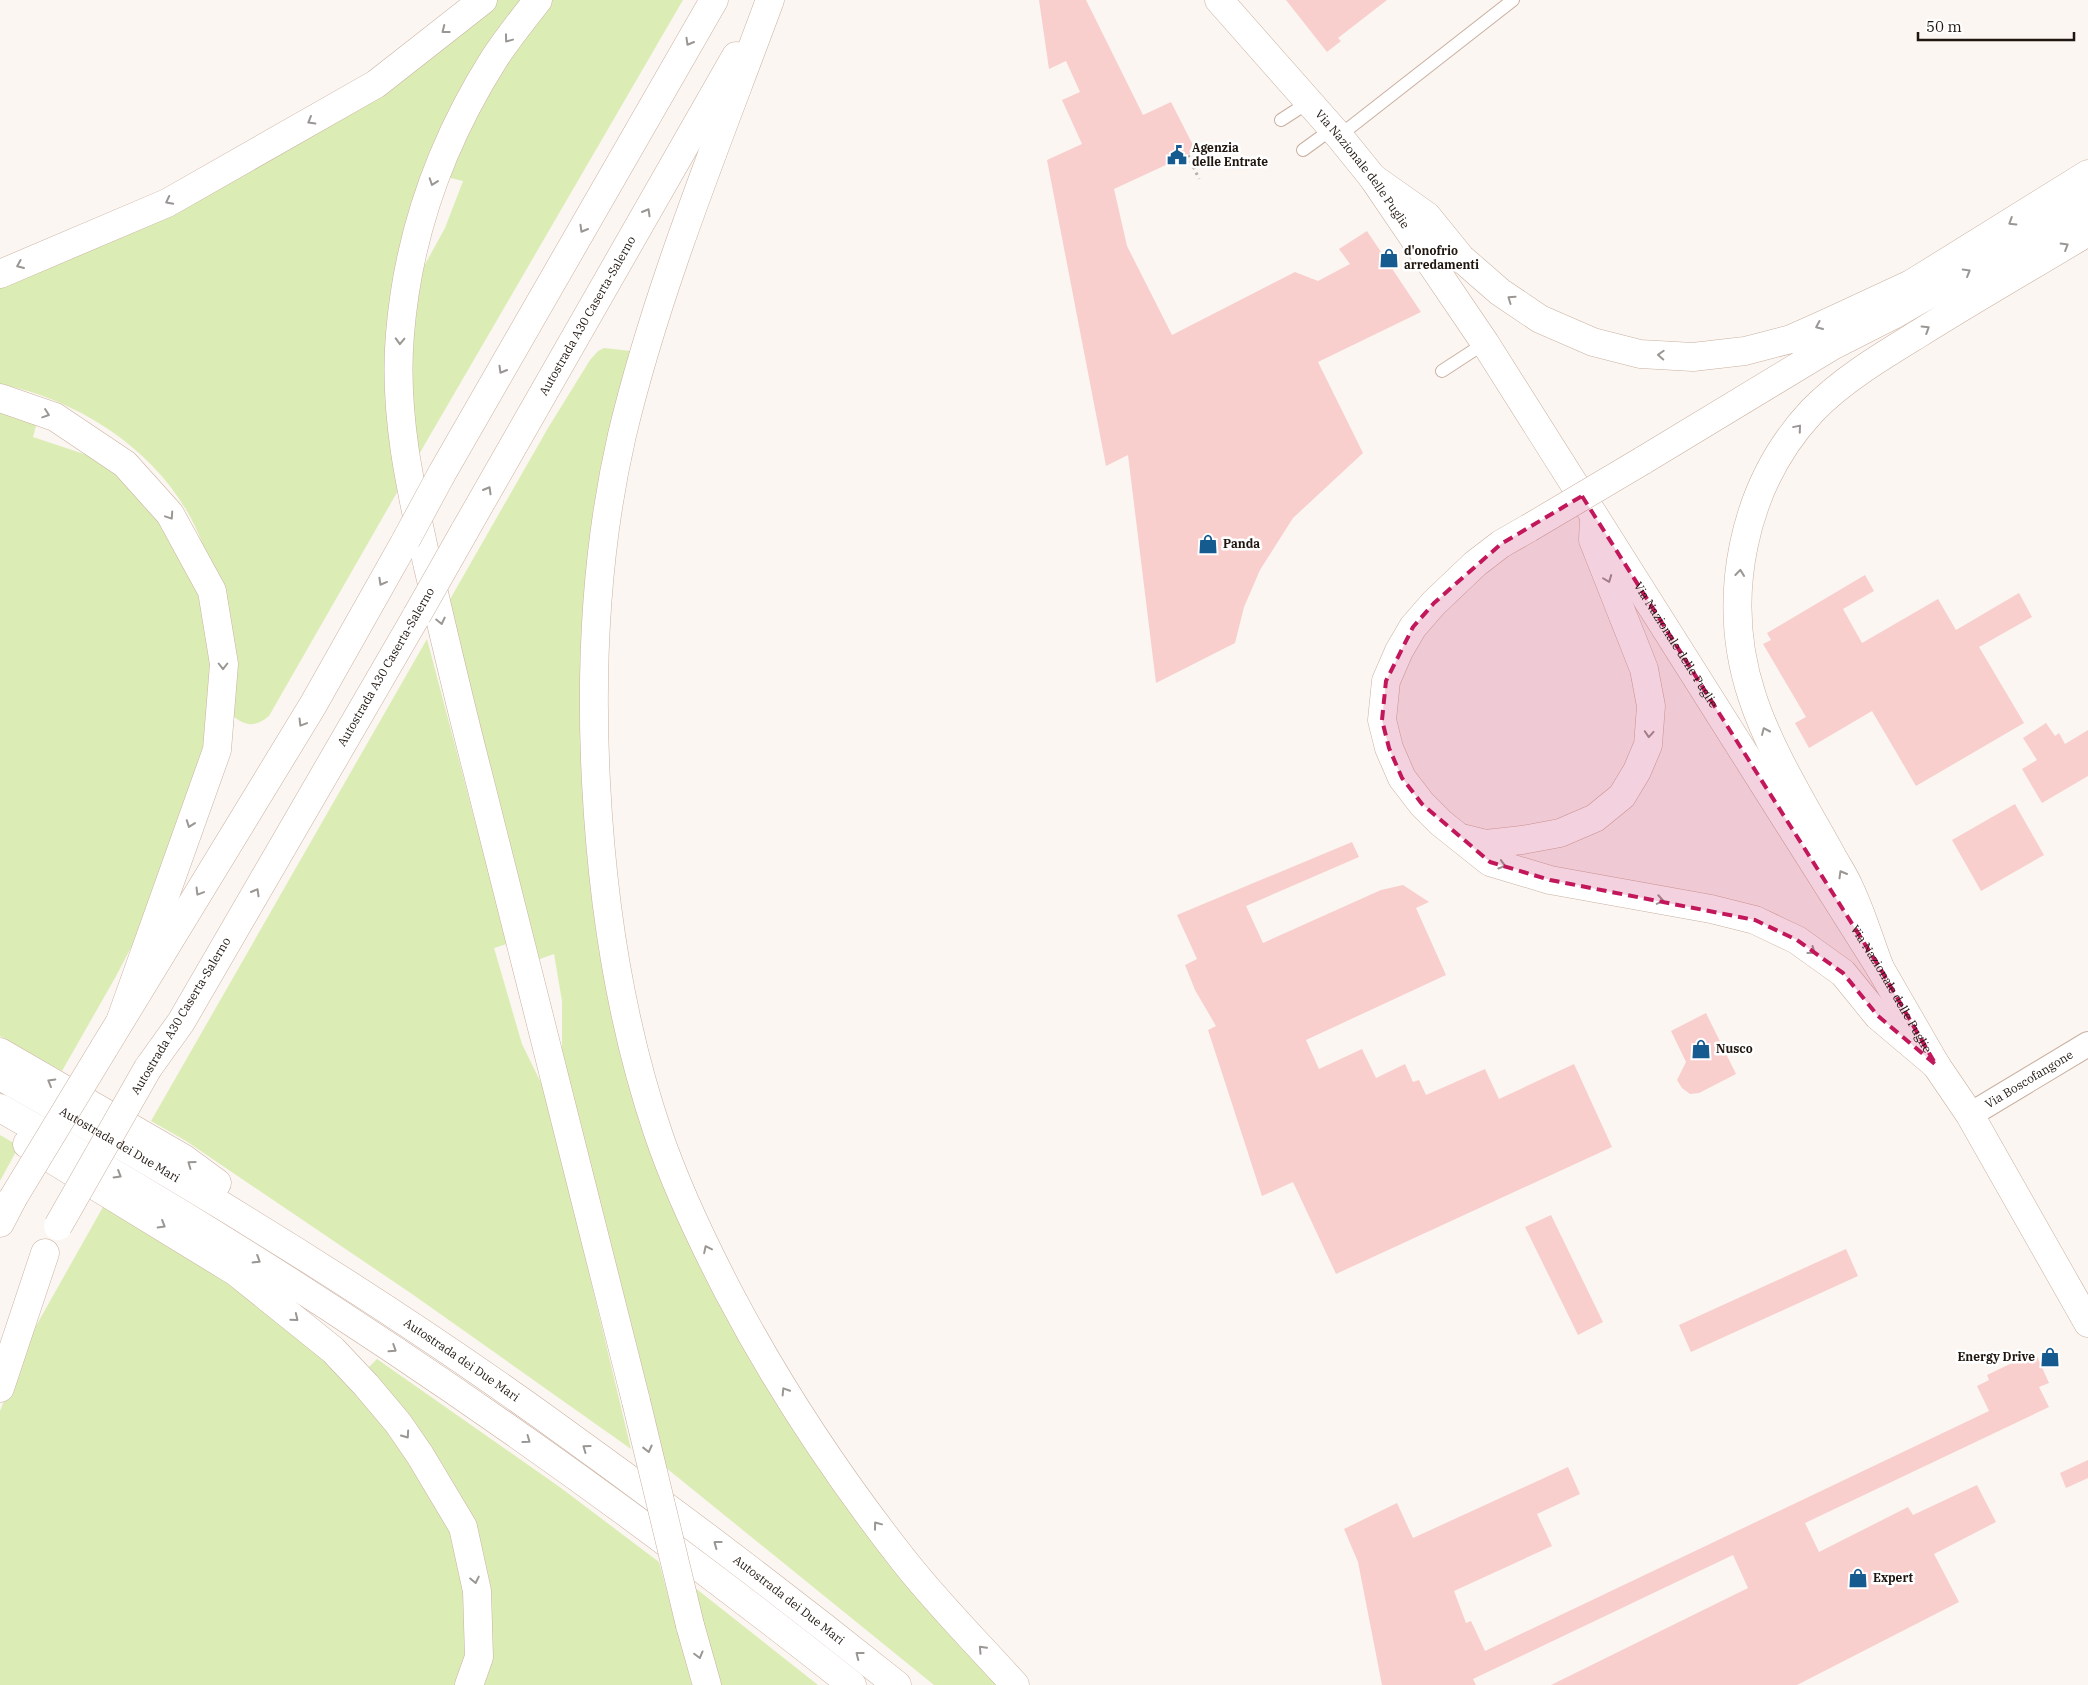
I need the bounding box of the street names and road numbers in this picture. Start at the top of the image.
street label: Via Nazionale delle Puglie [1312,106,1413,231]
street label: Autostrada A30 Caserta-Salerno [536,233,639,398]
street label: Via Nazionale delle Puglie [1631,579,1722,710]
street label: Autostrada A30 Caserta-Salerno [334,584,437,749]
street label: Via Nazionale delle Puglie [1848,922,1935,1055]
street label: Autostrada A30 Caserta-Salerno [128,934,234,1097]
street label: Via Boscofangone [1982,1047,2076,1111]
street label: Autostrada dei Due Mari [57,1103,183,1185]
street label: Autostrada dei Due Mari [401,1315,523,1404]
street label: Autostrada dei Due Mari [730,1552,848,1648]

